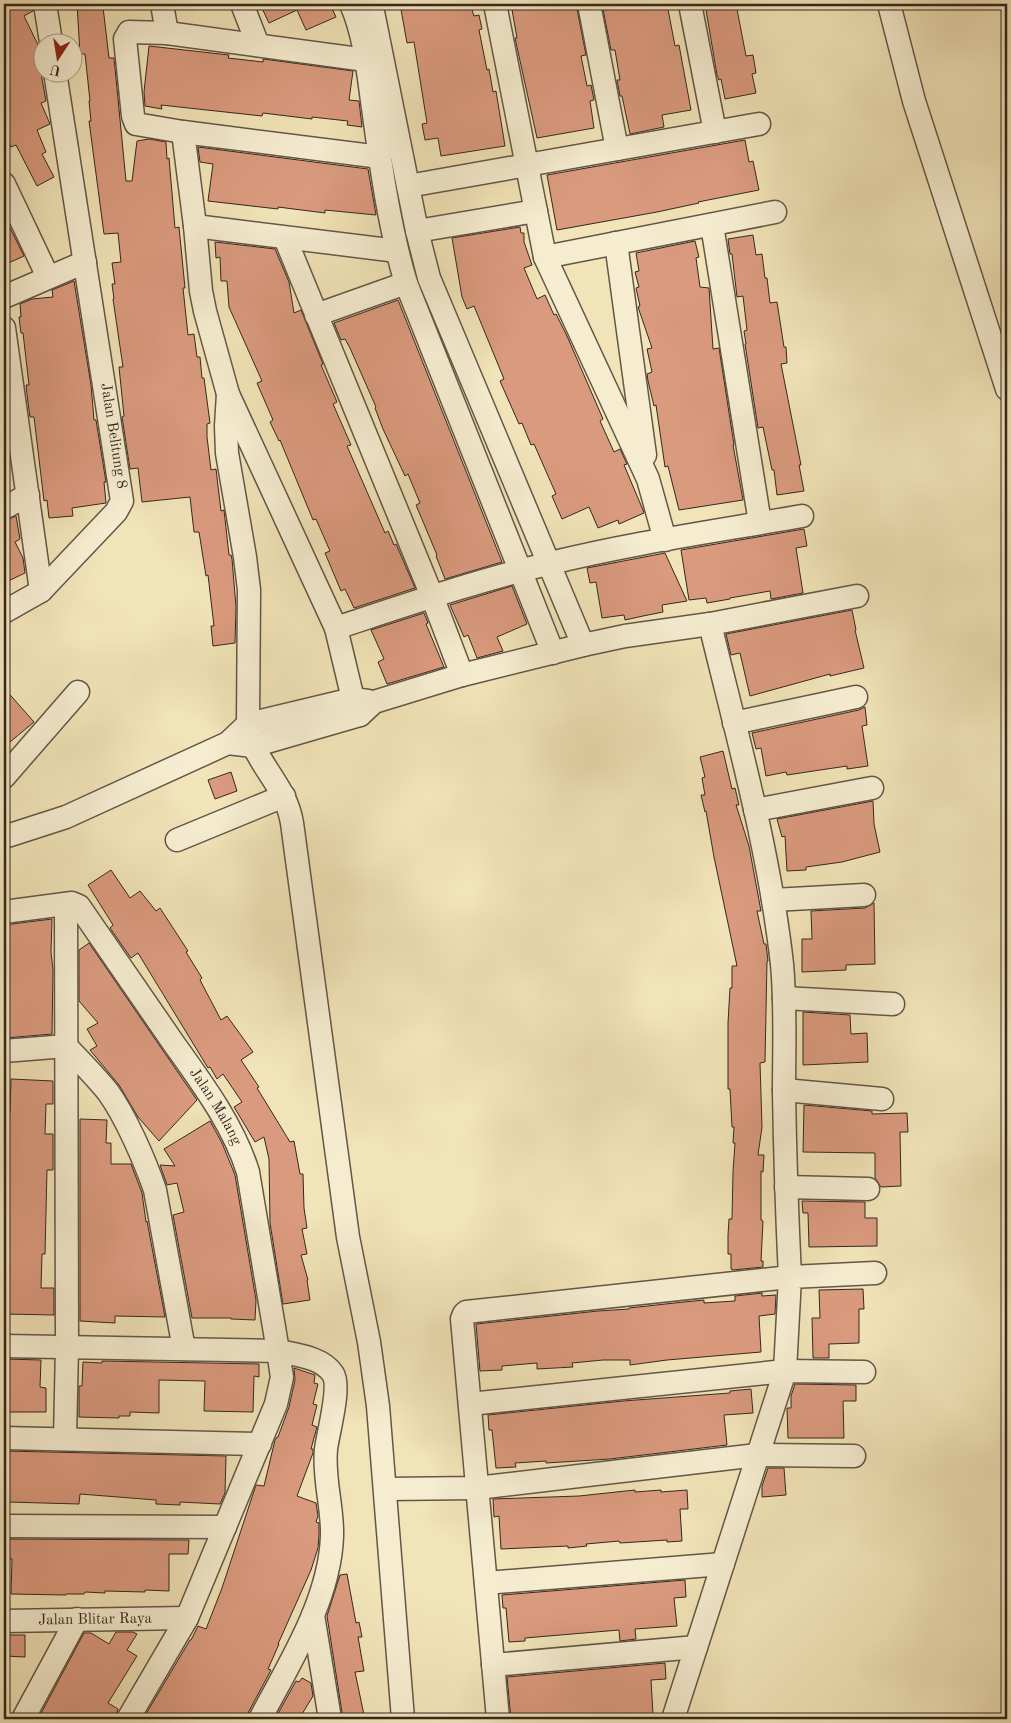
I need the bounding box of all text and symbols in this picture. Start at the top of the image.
north arrow [32,32,82,82]
text: U [49,62,62,78]
street label: Jalan Belitung 8 [97,382,129,490]
street label: Jalan Malang [186,1066,244,1147]
street label: Jalan Blitar Raya [38,1611,153,1628]

